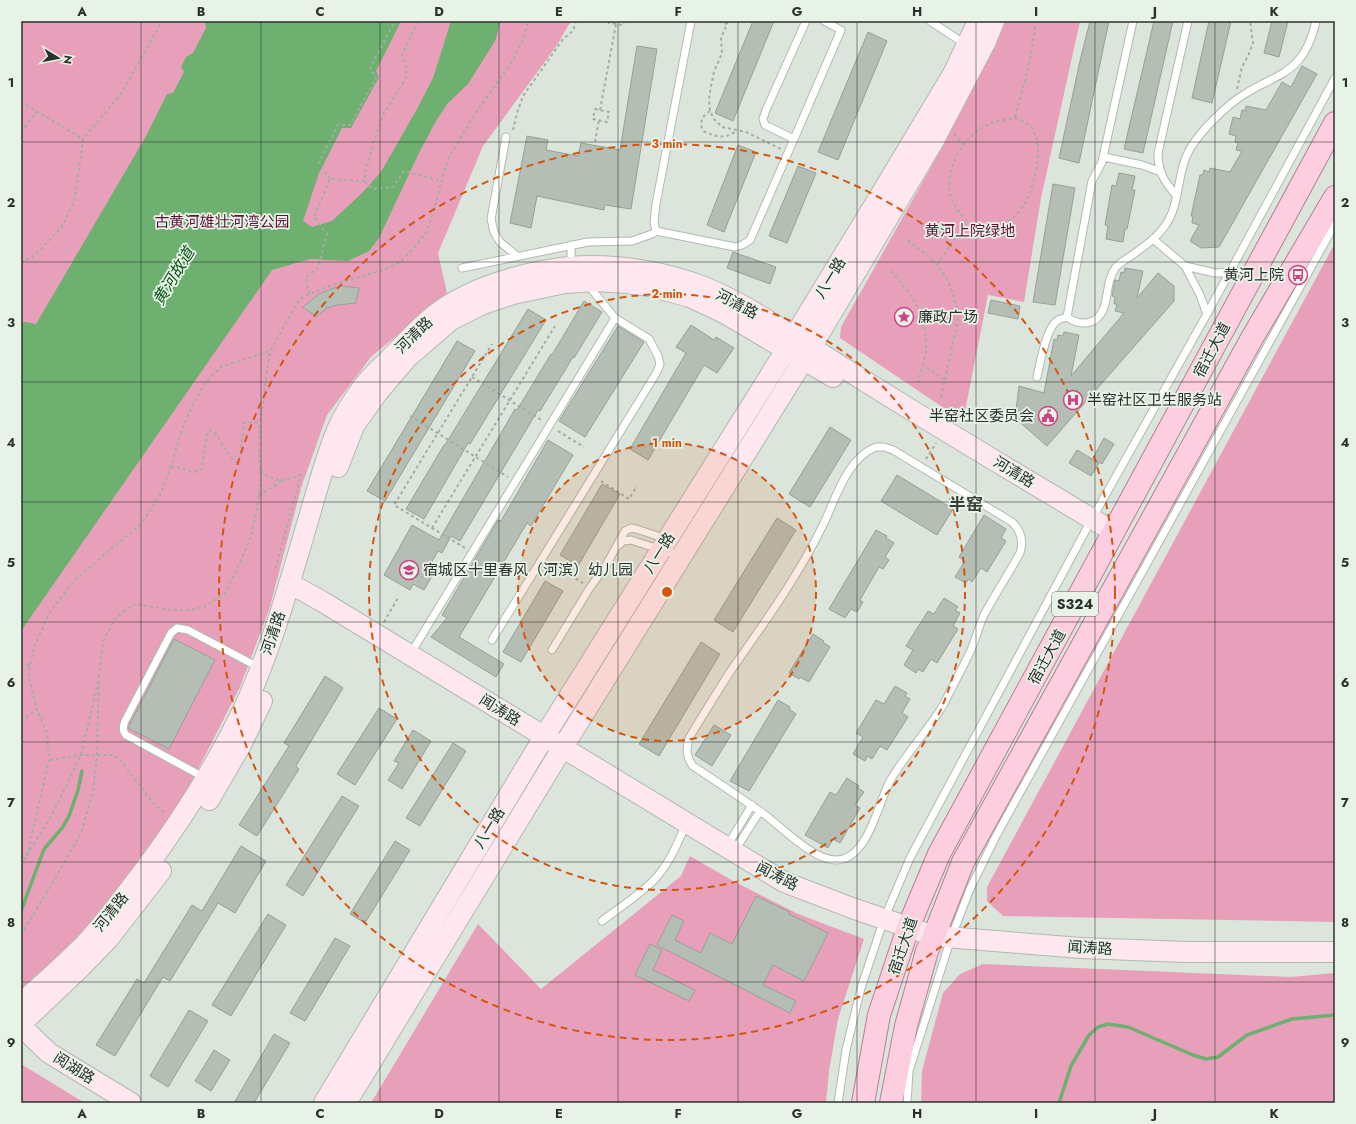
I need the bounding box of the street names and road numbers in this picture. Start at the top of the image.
street label: 八一路 [809,253,851,303]
street label: 河清路 [712,284,762,324]
street label: 河清路 [390,311,438,359]
street label: 宿迁大道 [1188,318,1236,382]
street label: 河清路 [989,451,1039,493]
street label: 八一路 [638,528,680,578]
road number: S324 [1052,592,1098,616]
street label: 河清路 [255,608,291,658]
street label: 宿迁大道 [1023,625,1071,689]
street label: 闻涛路 [475,689,525,731]
street label: 八一路 [468,803,510,853]
street label: 闻涛路 [752,856,802,896]
street label: 河清路 [88,888,134,936]
street label: 宿迁大道 [883,914,923,978]
street label: 闻涛路 [1067,936,1113,960]
street label: 阅湖路 [49,1047,99,1089]

